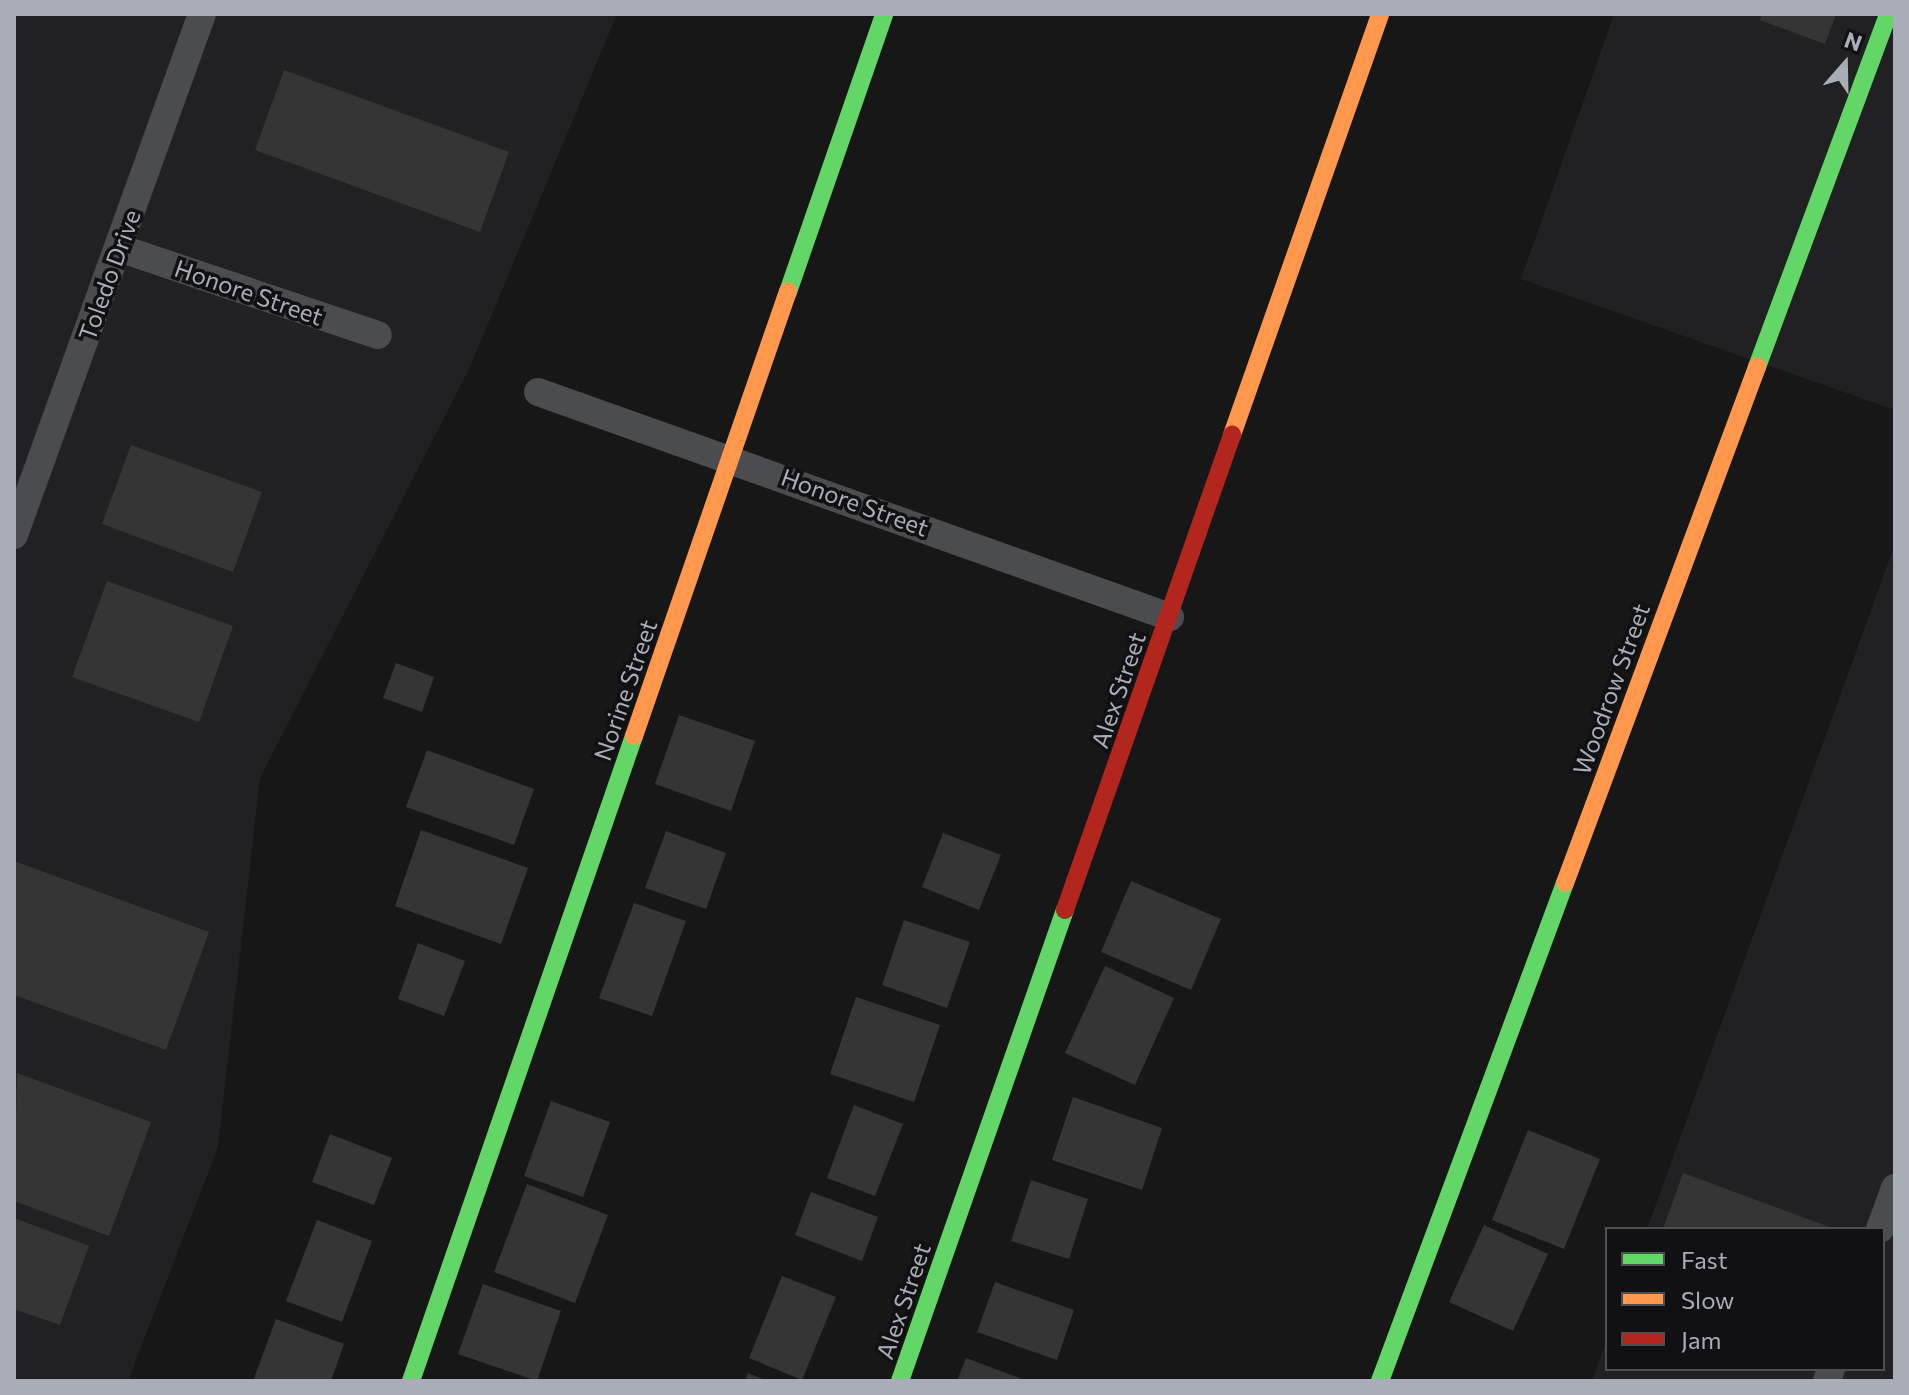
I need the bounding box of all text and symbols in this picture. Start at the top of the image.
north arrow [1805,24,1885,104]
text: N [1841,25,1866,56]
street label: Toledo Drive [72,206,146,344]
street label: Honore Street [171,253,327,331]
street label: Honore Street [777,462,933,542]
street label: Woodrow Street [1567,599,1655,779]
street label: Norine Street [587,616,663,764]
street label: Alex Street [1085,628,1151,752]
legend [1605,1227,1885,1371]
street label: Alex Street [870,1239,936,1363]
text: Fast [1681,1245,1728,1274]
text: Slow [1681,1285,1734,1314]
text: Jam [1681,1325,1721,1354]

